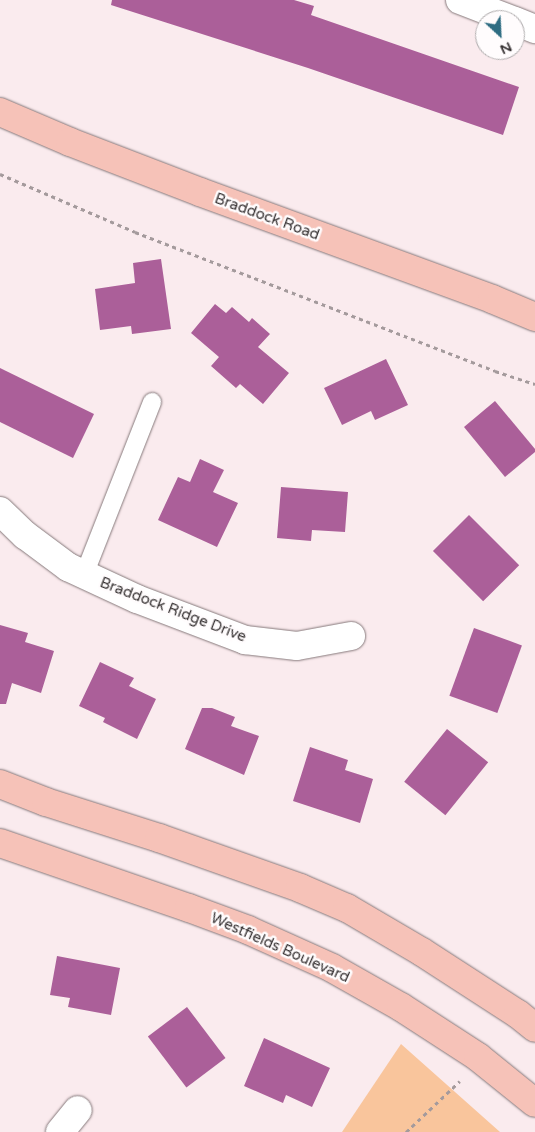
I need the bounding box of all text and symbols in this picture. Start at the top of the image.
north arrow [475,10,525,60]
text: N [497,38,515,58]
street label: Braddock Road [212,190,322,244]
street label: Braddock Ridge Drive [97,574,249,646]
street label: Westfields Boulevard [208,909,352,987]

